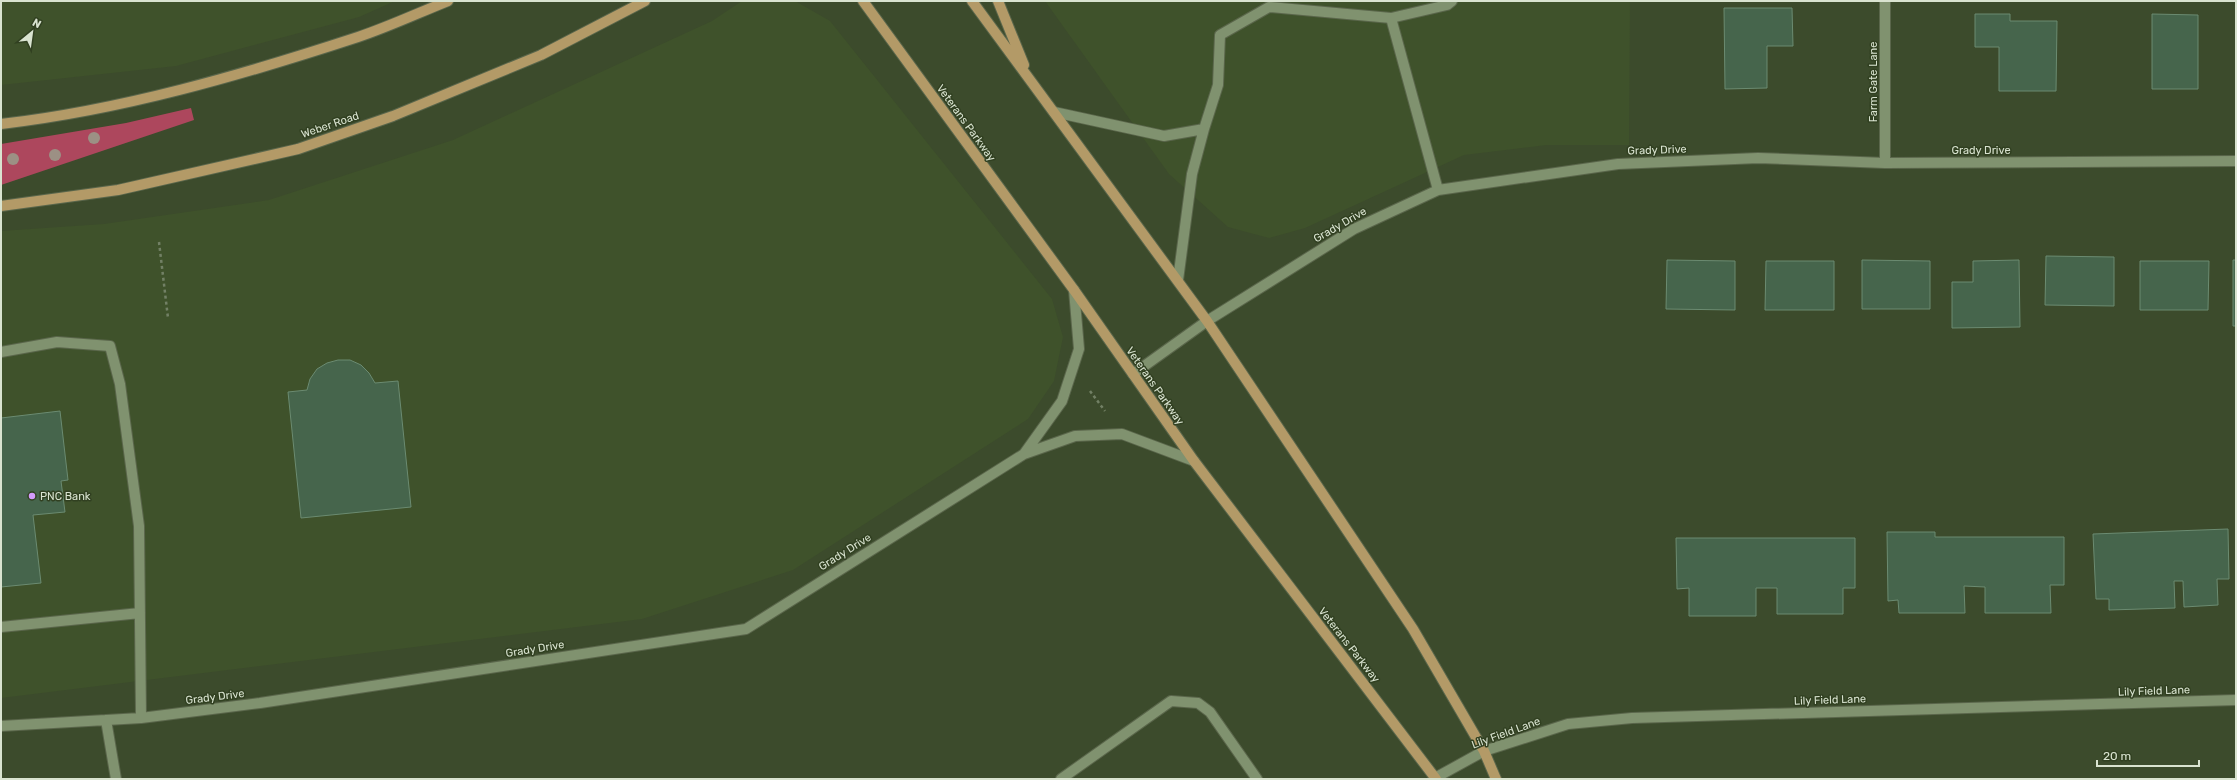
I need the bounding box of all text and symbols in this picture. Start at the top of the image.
north arrow [12,12,52,52]
text: N [30,16,43,31]
street label: Farm Gate Lane [1867,42,1880,122]
street label: Veterans Parkway [934,82,998,164]
street label: Weber Road [299,109,361,141]
street label: Grady Drive [1627,142,1687,158]
street label: Grady Drive [1951,144,2011,157]
street label: Grady Drive [1311,205,1369,245]
street label: Veterans Parkway [1123,345,1187,427]
place label: PNC Bank [40,490,91,503]
marker: PNC Bank [27,491,37,501]
street label: Grady Drive [816,531,874,573]
street label: Veterans Parkway [1316,605,1382,685]
street label: Grady Drive [505,638,565,660]
street label: Lily Field Lane [2118,683,2190,699]
street label: Grady Drive [185,687,245,707]
street label: Lily Field Lane [1794,692,1866,708]
street label: Lily Field Lane [1470,715,1542,751]
scale bar [2097,742,2199,768]
text: 20 m [2103,749,2131,763]

